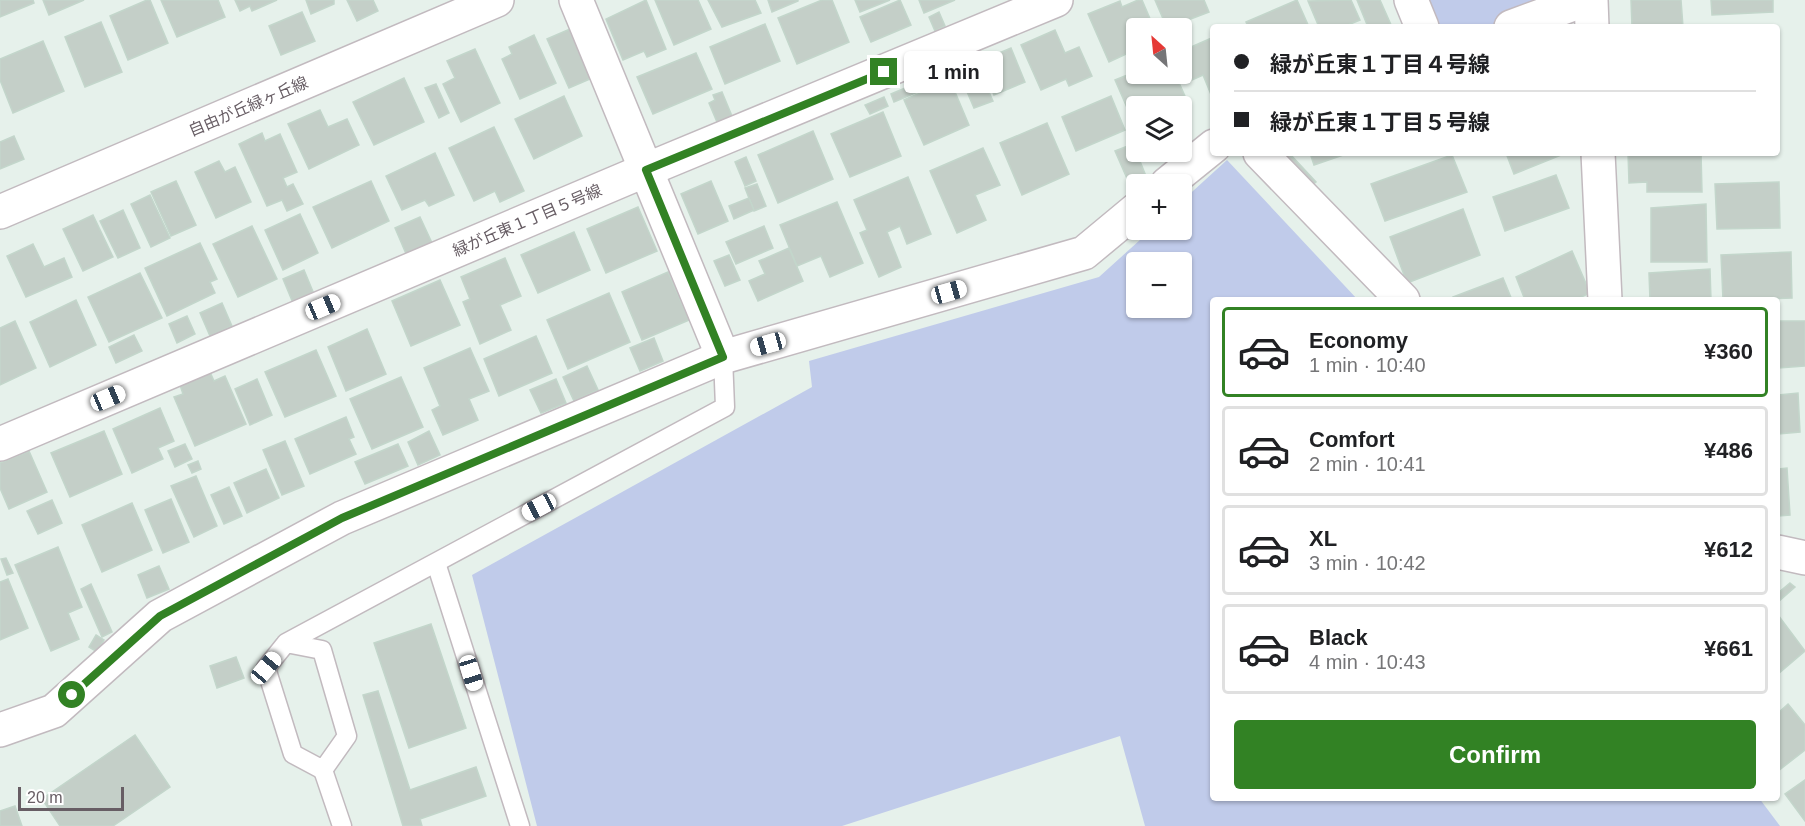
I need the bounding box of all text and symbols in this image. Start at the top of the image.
north arrow [1126,18,1192,84]
map controls [1126,18,1192,318]
callout: 1 min [905,51,1004,93]
text: 緑が丘東１丁目４号線 [1270,52,1490,77]
route end [870,58,897,85]
text: 1 min [927,61,980,83]
street label: 自由が丘緑ヶ丘線 [186,74,310,139]
button: layers [1126,96,1192,162]
text: 緑が丘東１丁目５号線 [1270,110,1490,135]
button: + [1126,174,1192,240]
street label: 緑が丘東１丁目５号線 [450,181,604,260]
button: − [1126,252,1192,318]
car [929,278,969,306]
car [303,292,343,322]
icon: car [1237,325,1291,379]
text: Economy [1309,328,1408,353]
car [748,330,788,358]
text: ¥360 [1704,339,1753,364]
text: 1 min · 10:40 [1309,354,1426,376]
car [88,383,128,413]
icon: car [1237,424,1291,478]
text: Comfort [1309,427,1395,452]
text: ¥486 [1704,438,1753,463]
text: 2 min · 10:41 [1309,453,1426,475]
car [519,491,559,523]
icon: car [1237,523,1291,577]
text: XL [1309,526,1337,551]
text: ¥612 [1704,537,1753,562]
text: 3 min · 10:42 [1309,552,1426,574]
icon: car [1237,622,1291,676]
text: Black [1309,625,1368,650]
text: ¥661 [1704,636,1753,661]
car [248,648,284,688]
text: 4 min · 10:43 [1309,651,1426,673]
car [457,653,485,693]
route start [58,681,85,708]
button: Confirm [1234,720,1756,789]
scale bar [18,784,124,812]
text: 20 m [27,789,63,806]

